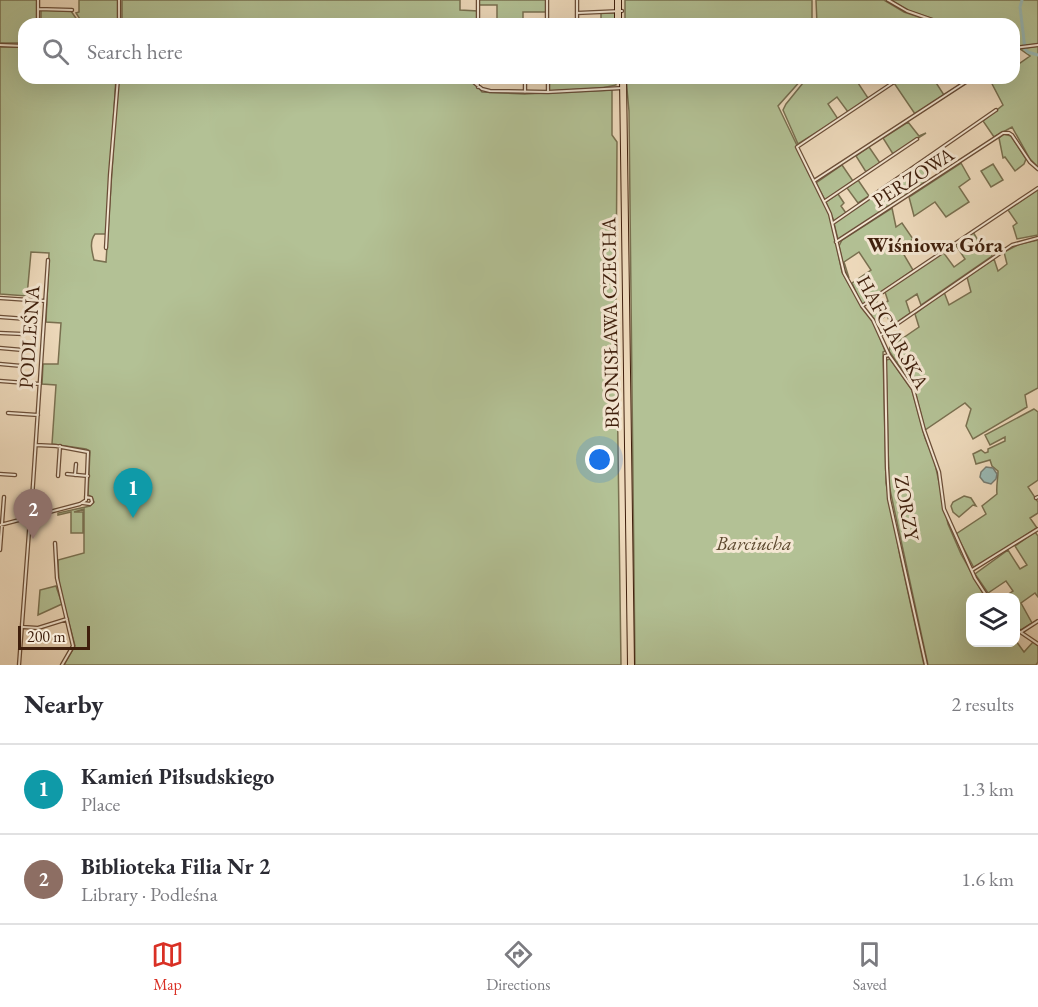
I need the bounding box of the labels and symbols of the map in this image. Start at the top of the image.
street label: PERZOWA [867,141,959,213]
street label: BRONISŁAWA CZECHA [595,217,625,429]
district label: Wiśniowa Góra [867,231,1004,258]
street label: HAFCIARSKA [851,271,935,394]
street label: PODLEŚNA [12,284,46,389]
your location [585,445,614,474]
pin: 1 [114,468,152,518]
street label: ZORZY [889,474,926,544]
pin: 2 [14,490,52,539]
park label: Barciucha [715,530,792,556]
scale bar [18,623,90,650]

